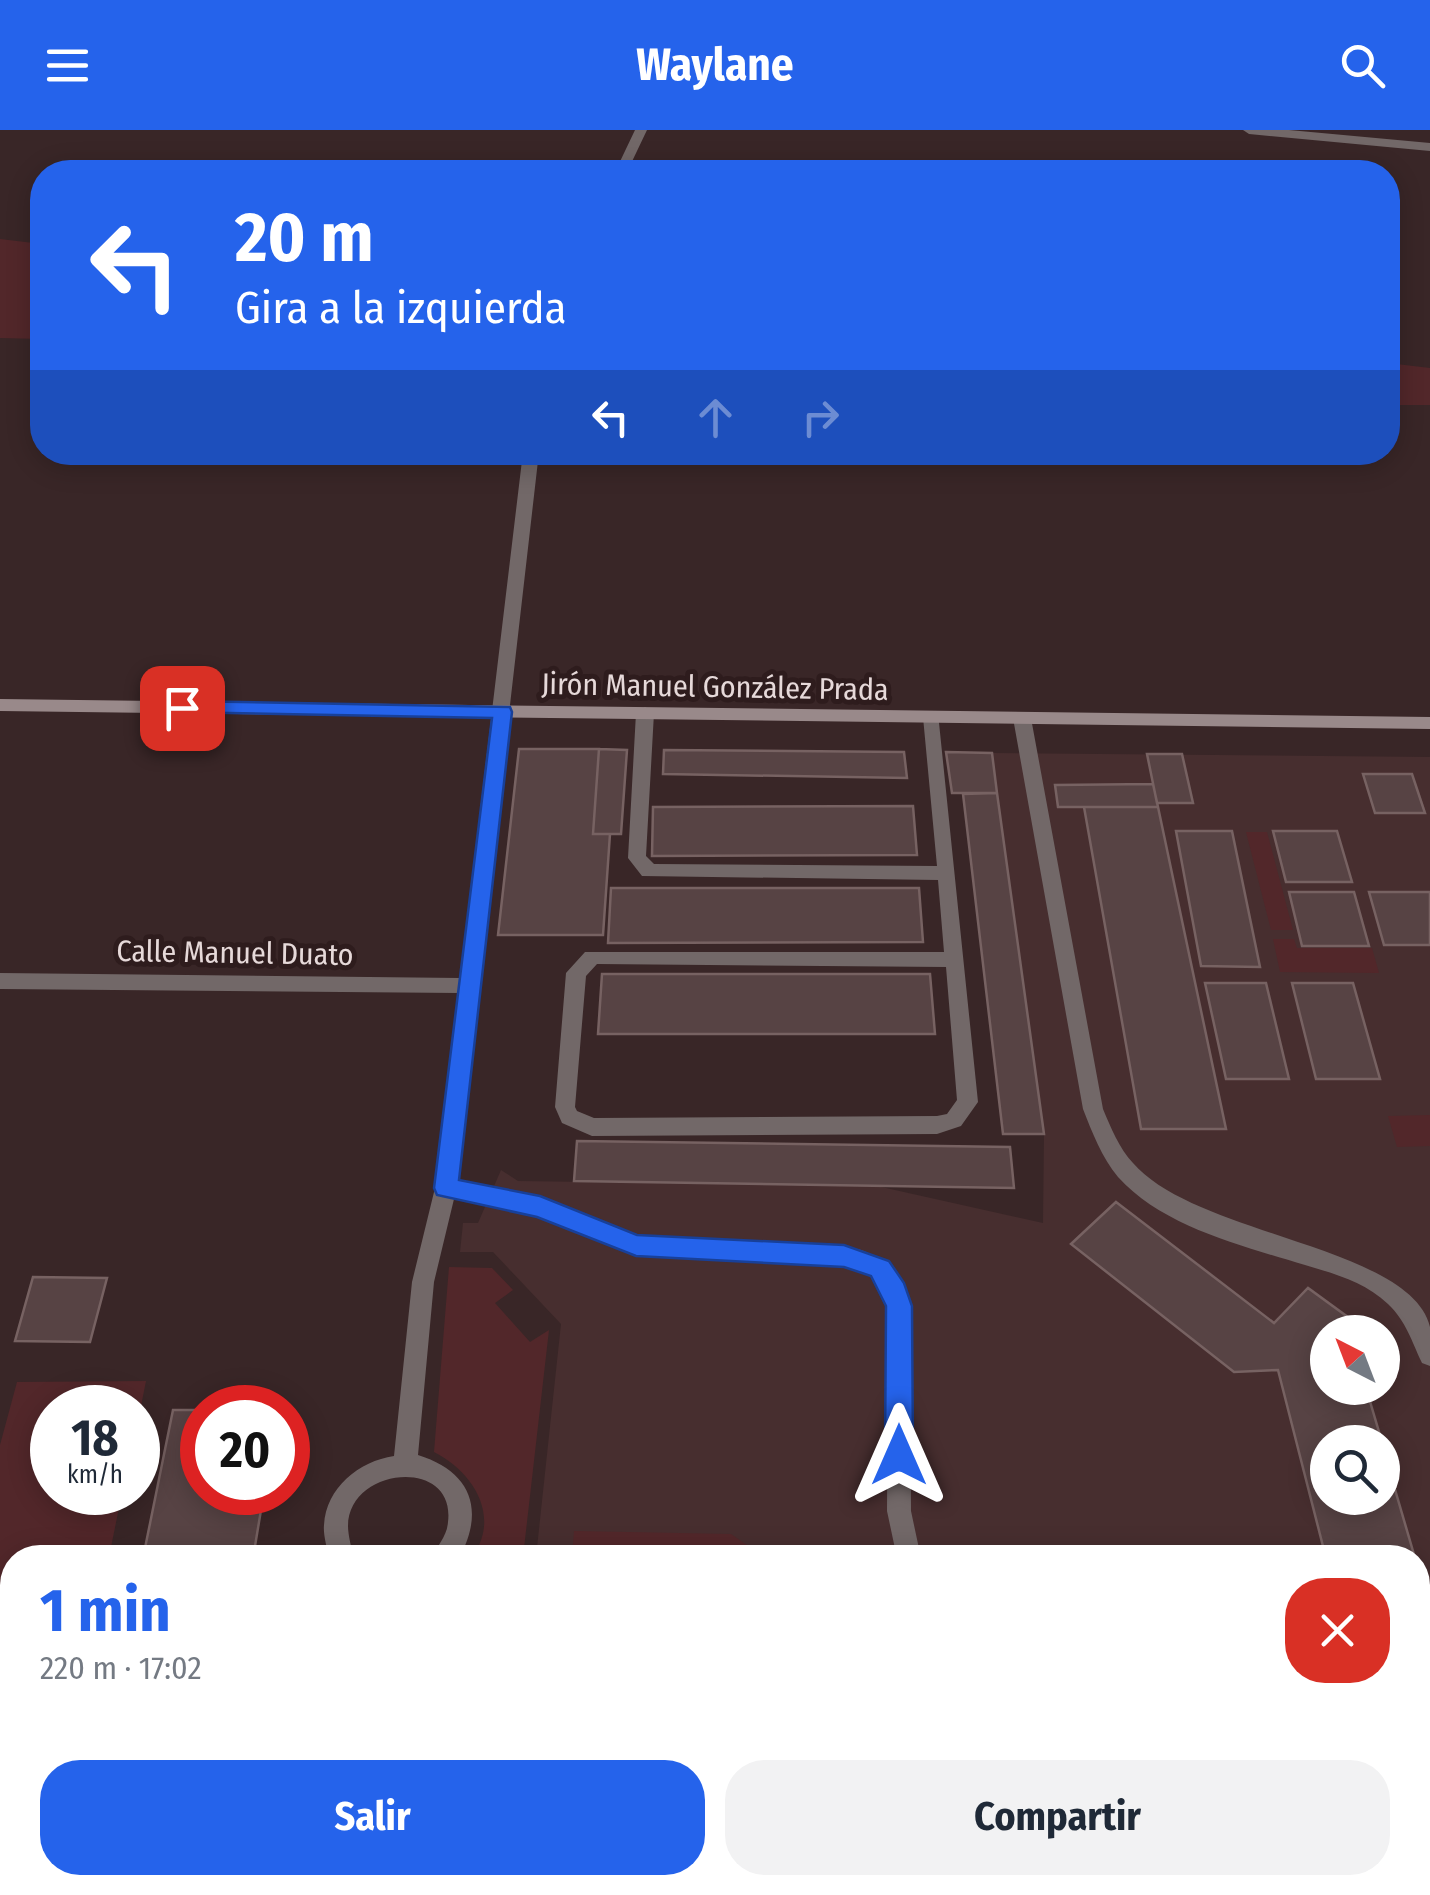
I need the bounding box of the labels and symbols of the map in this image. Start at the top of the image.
pin [140,666,225,751]
street label: Jirón Manuel González Prada [541,666,889,708]
street label: Calle Manuel Duato [116,933,354,973]
north arrow [1310,1315,1400,1405]
speed limit sign: 20 [180,1385,310,1515]
position arrow [847,1403,951,1507]

